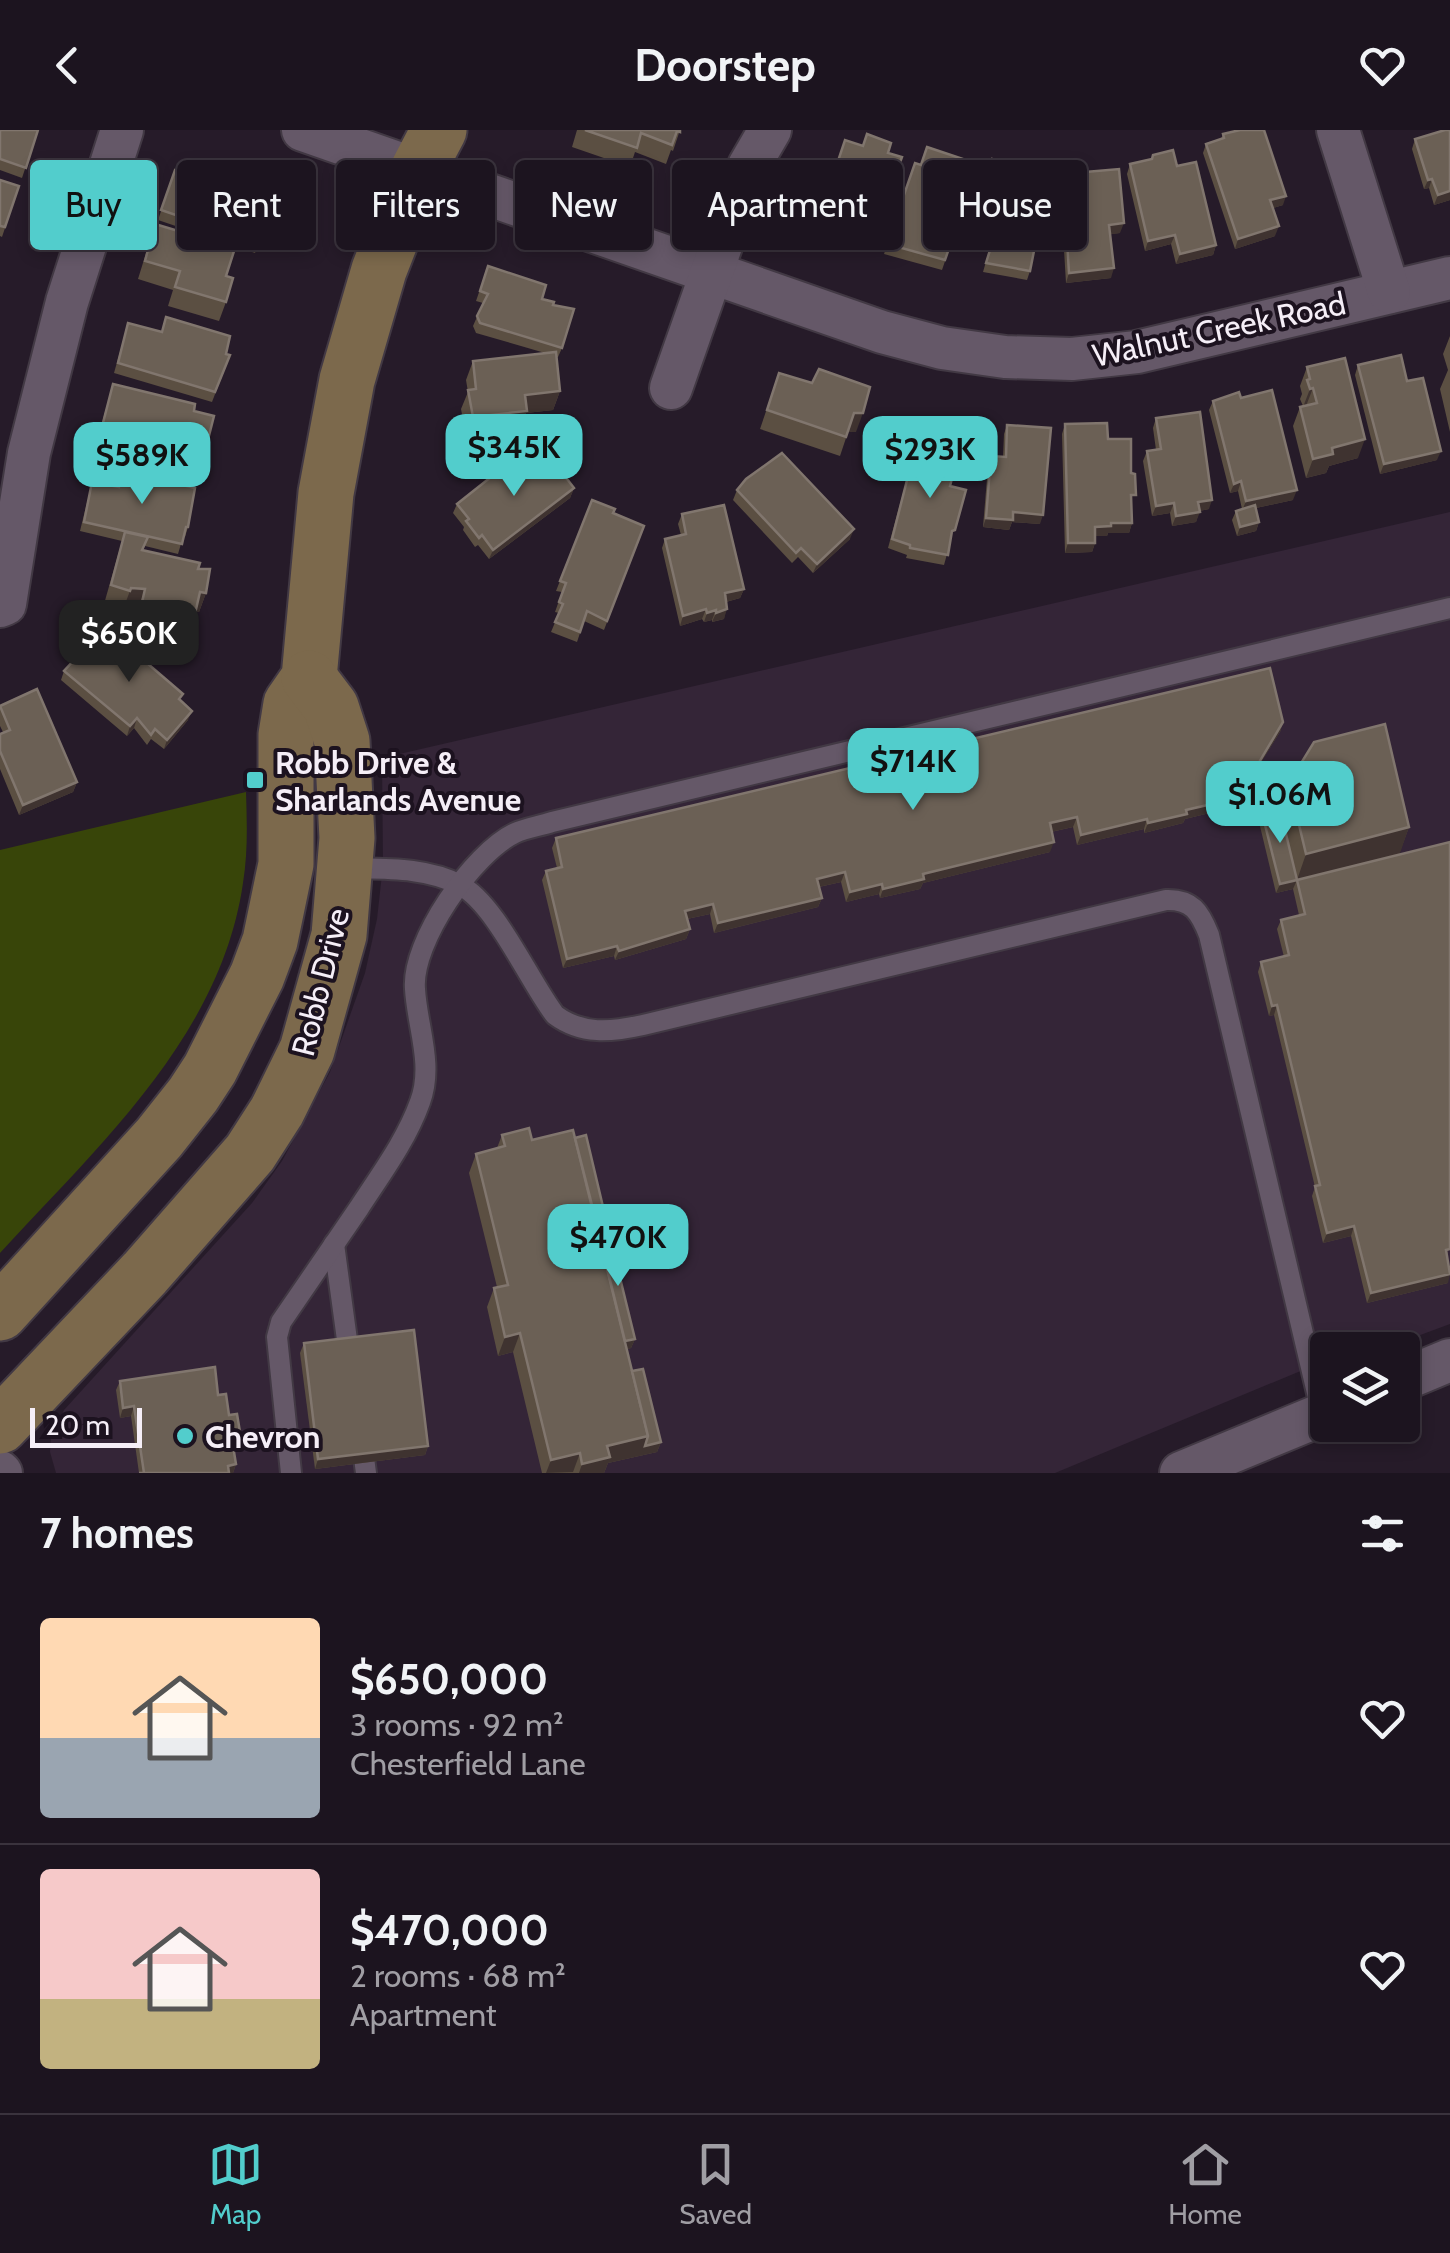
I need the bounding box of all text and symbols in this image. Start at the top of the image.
icon: back [40,38,95,93]
text: Doorstep [634,38,816,92]
icon: heart [1355,38,1410,93]
chip: Buy [30,160,157,250]
chip: Rent [177,160,316,250]
chip: Filters [336,160,495,250]
chip: New [515,160,652,250]
chip: Apartment [672,160,903,250]
chip: House [923,160,1087,250]
street label: Walnut Creek Road [1089,283,1349,375]
pin: $345K [444,414,584,499]
pin: $293K [860,416,1000,501]
pin: $589K [72,422,212,507]
text: $345K [468,427,560,466]
text: $293K [885,429,975,468]
text: $589K [95,435,189,474]
pin: $650K [59,600,199,685]
text: $650K [81,613,177,652]
pin: $714K [843,728,983,813]
text: $714K [870,741,956,780]
place label: Robb Drive & Sharlands Avenue [275,743,521,819]
pin: $1.06M [1199,761,1361,846]
marker: Robb Drive & Sharlands Avenue [244,769,266,791]
text: $1.06M [1228,774,1332,813]
street label: Robb Drive [283,904,357,1060]
pin: $470K [548,1204,688,1289]
text: $470K [569,1217,667,1256]
map controls [1310,1332,1420,1442]
button: layers [1310,1332,1420,1442]
scale bar [30,1403,142,1448]
text: 20 m [45,1408,110,1442]
place label: Chevron [205,1417,321,1456]
marker: Chevron [174,1425,196,1447]
icon: filters [1355,1506,1410,1561]
text: 7 homes [40,1507,194,1559]
text: $650,000 [350,1653,548,1705]
icon: home [120,1658,240,1778]
icon: heart [1355,1691,1410,1746]
text: 3 rooms · 92 m² [350,1705,564,1744]
text: Chesterfield Lane [350,1744,586,1783]
text: $470,000 [350,1904,549,1956]
icon: home [120,1909,240,2029]
icon: heart [1355,1942,1410,1997]
text: 2 rooms · 68 m² [350,1956,566,1995]
text: Apartment [350,1995,497,2034]
tab: Map [208,2137,263,2231]
tab: Saved [679,2137,752,2231]
tab: Home [1168,2137,1242,2231]

